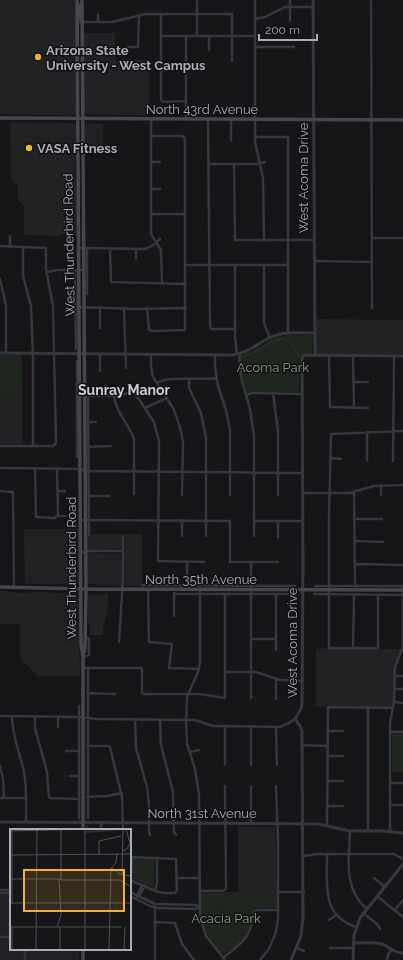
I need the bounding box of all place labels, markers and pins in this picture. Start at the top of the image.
place label: Arizona State University - West Campus [46,43,206,73]
marker: Arizona State University - West Campus [33,52,43,62]
place label: VASA Fitness [37,141,118,156]
marker: VASA Fitness [24,143,34,153]

